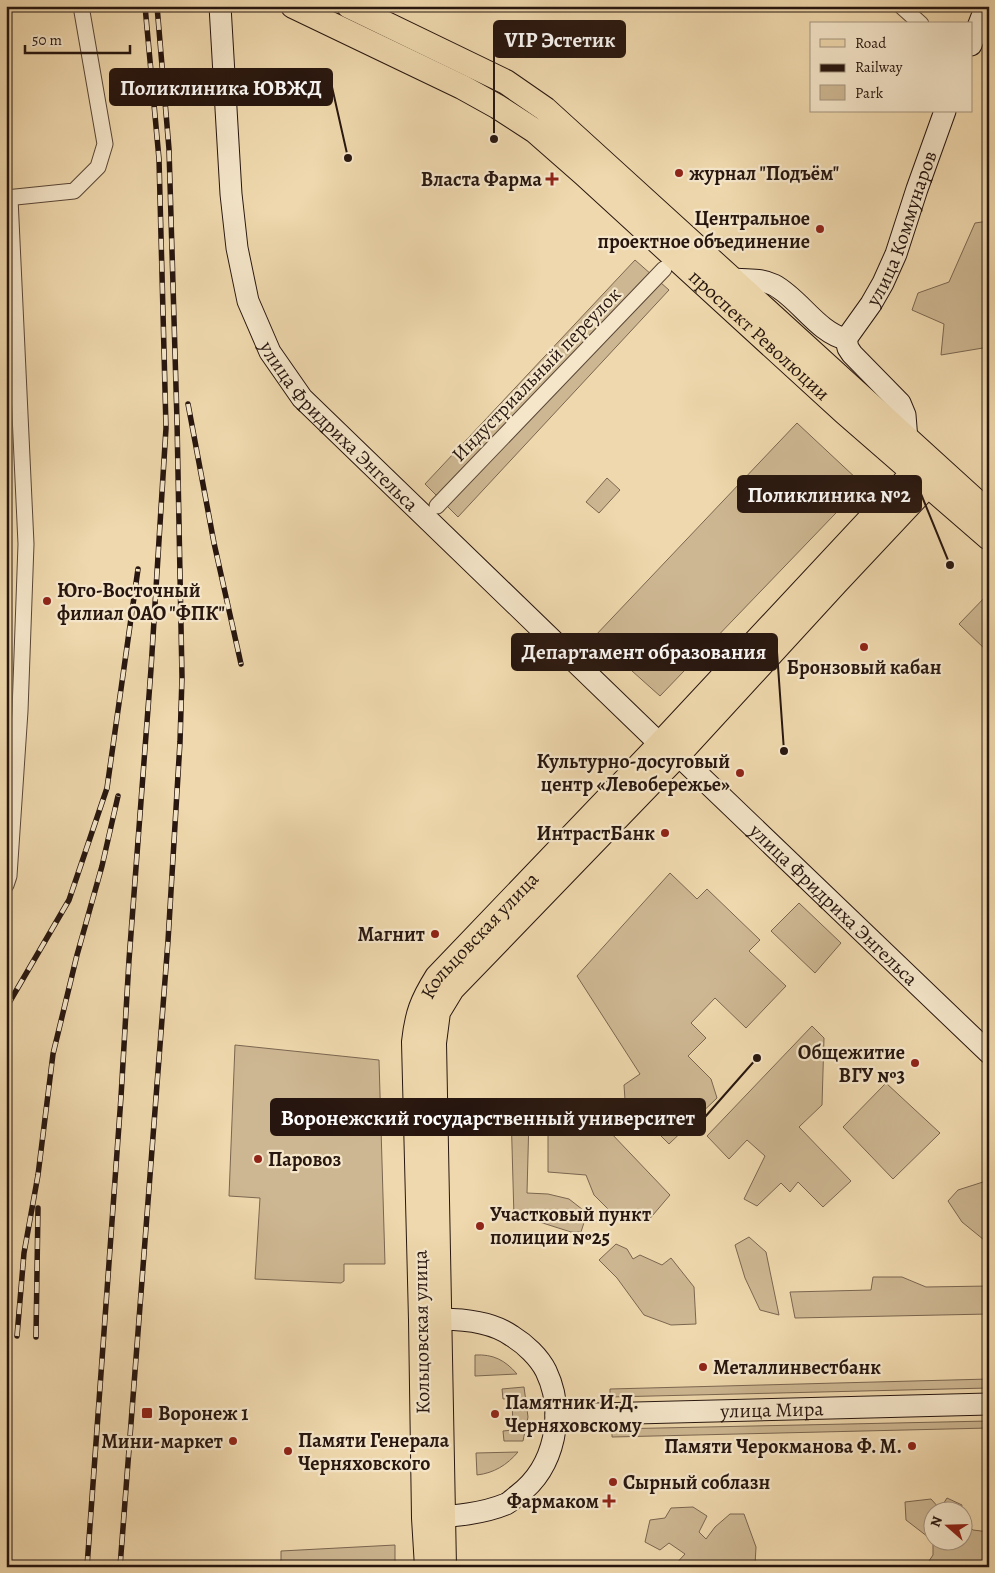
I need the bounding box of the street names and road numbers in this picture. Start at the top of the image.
street label: улица Коммунаров [859,147,944,312]
street label: проспект Революции [683,264,836,407]
street label: Индустриальный переулок [446,281,627,468]
street label: улица Фридриха Энгельса [253,336,425,518]
street label: улица Фридриха Энгельса [743,817,924,993]
street label: Кольцовская улица [414,865,545,1004]
street label: Кольцовская улица [407,1249,436,1414]
street label: улица Мира [719,1395,825,1425]

